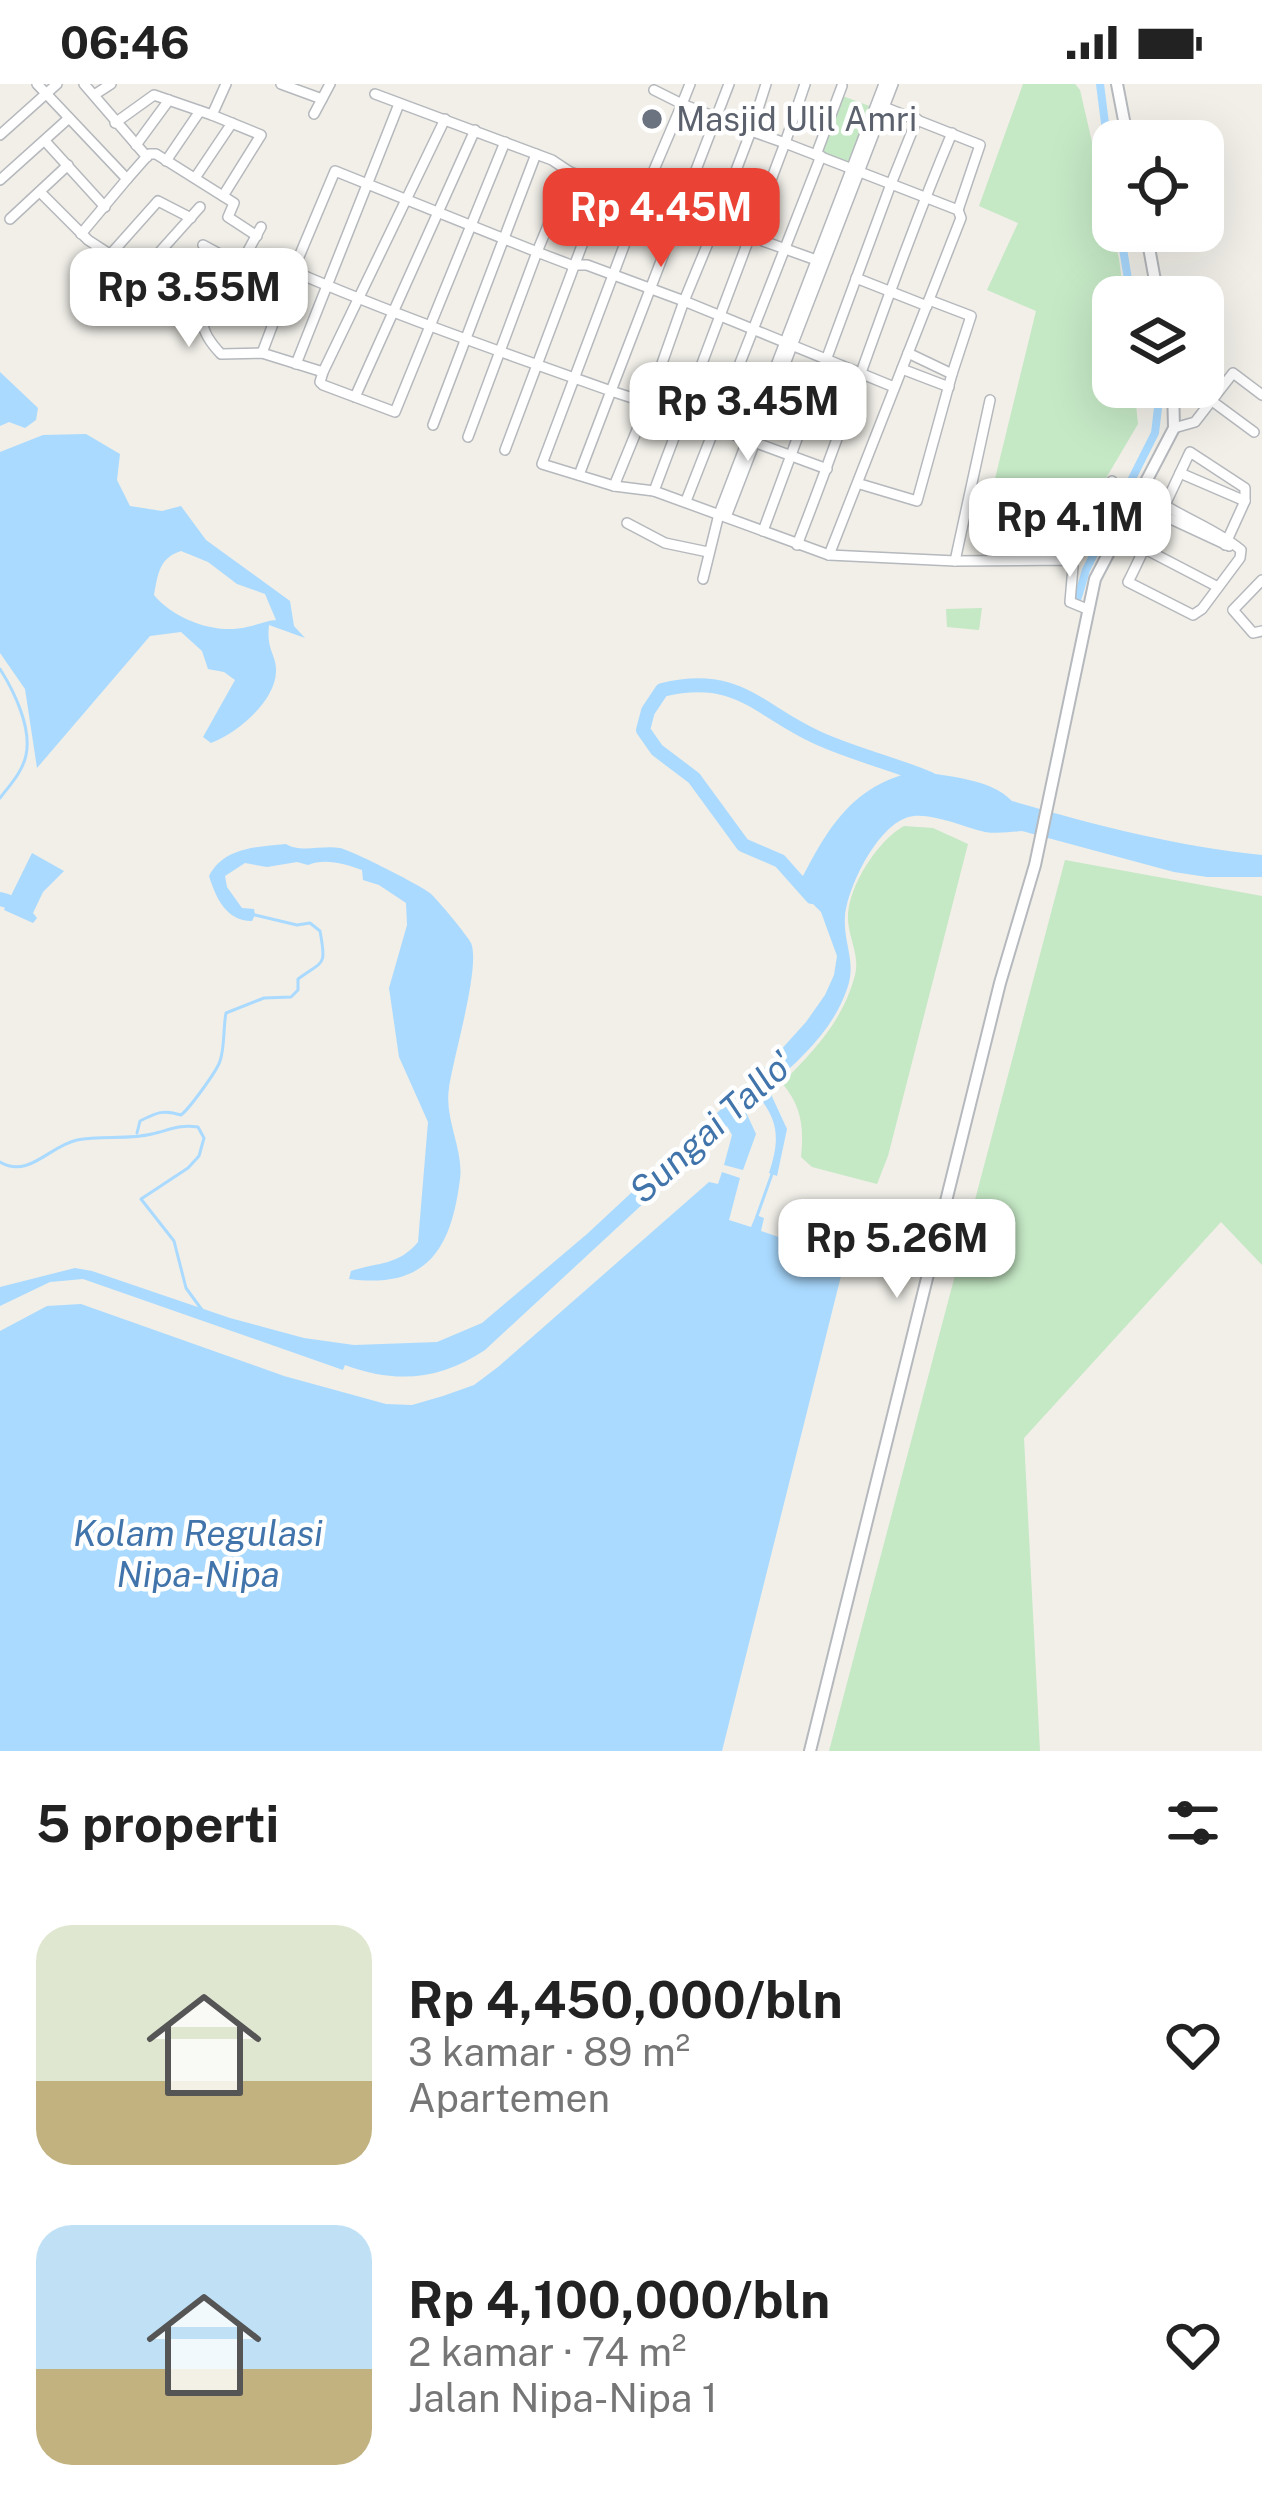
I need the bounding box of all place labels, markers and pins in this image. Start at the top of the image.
place label: Masjid Ulil Amri [676,100,917,138]
marker: Masjid Ulil Amri [639,106,665,132]
pin: Rp 4.45M [537,168,785,270]
pin: Rp 3.55M [65,248,313,350]
pin: Rp 3.45M [624,362,872,464]
pin: Rp 4.1M [959,478,1181,580]
pin: Rp 5.26M [773,1199,1021,1301]

